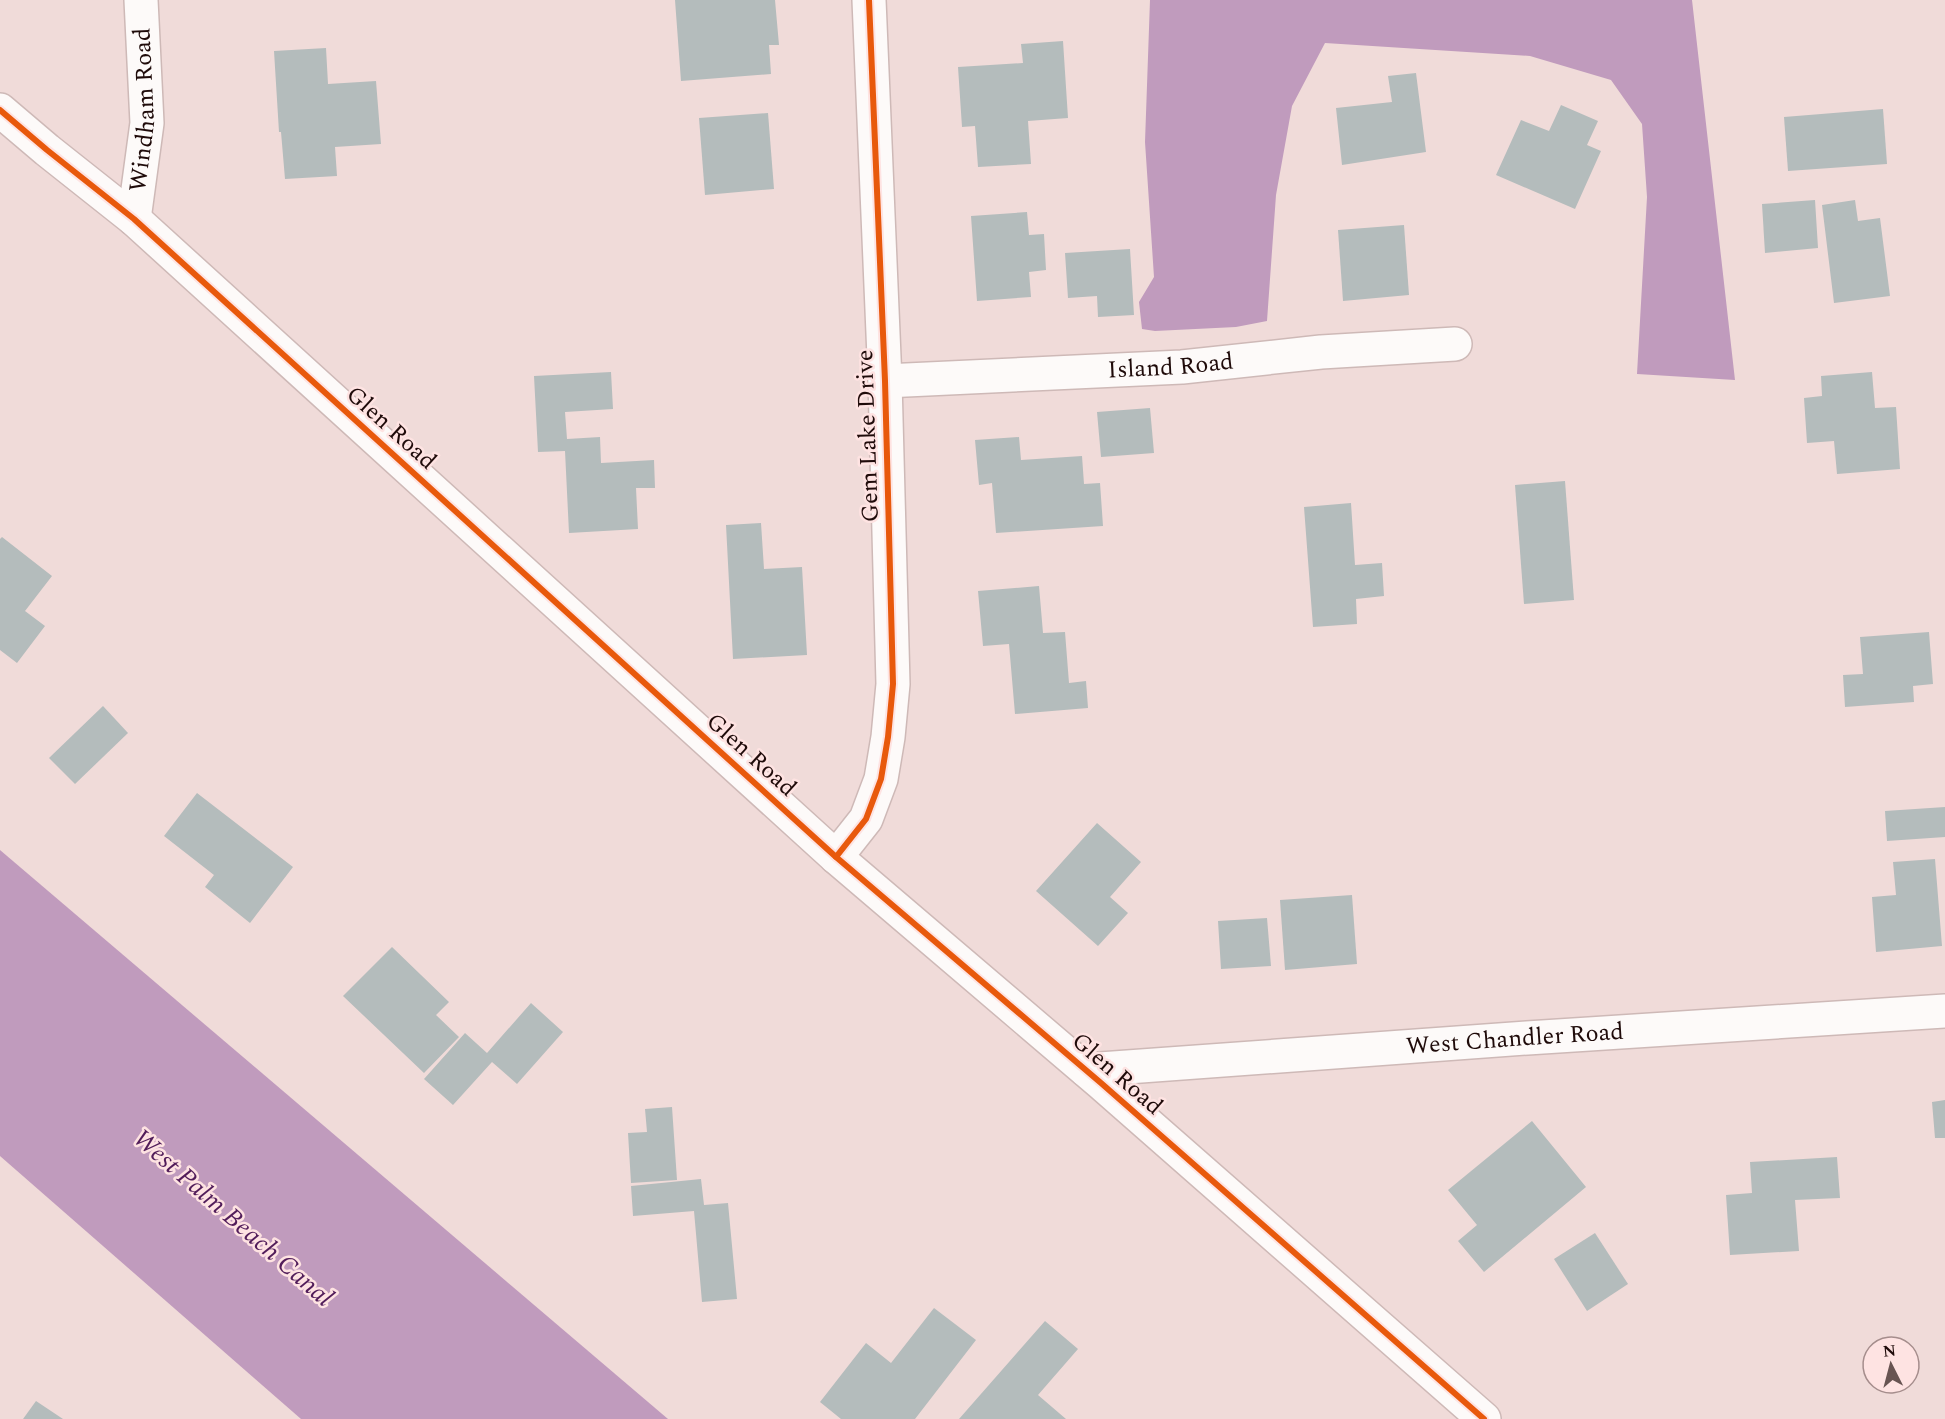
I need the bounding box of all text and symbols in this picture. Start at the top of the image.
street label: Windham Road [120,27,165,194]
street label: Island Road [1107,344,1235,388]
street label: Gem Lake Drive [847,349,889,523]
street label: Glen Road [338,377,444,479]
street label: Glen Road [698,704,804,806]
street label: West Chandler Road [1405,1014,1625,1065]
street label: Glen Road [1063,1024,1171,1124]
water label: West Palm Beach Canal [124,1119,343,1317]
north arrow [1861,1335,1921,1395]
text: N [1882,1338,1897,1364]

